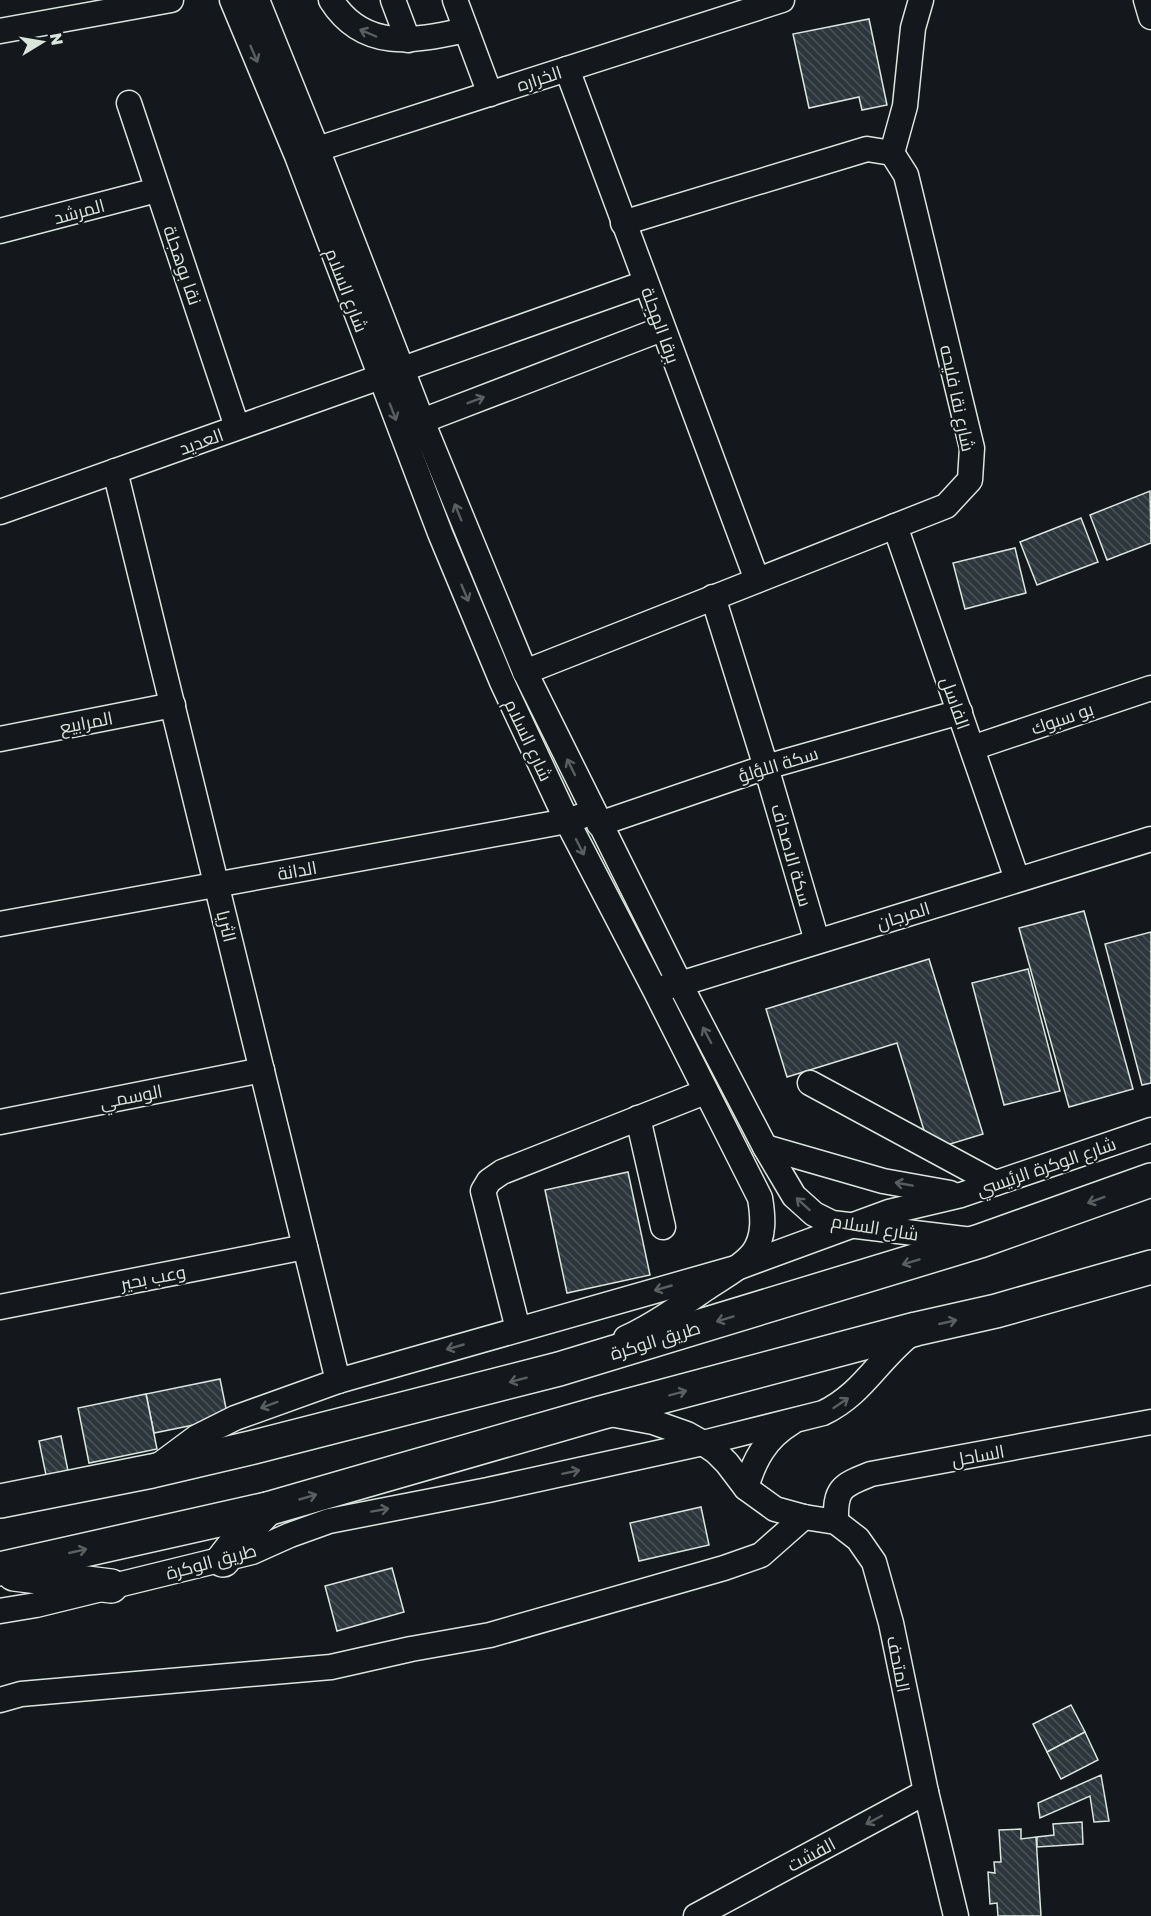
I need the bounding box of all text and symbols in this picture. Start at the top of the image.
north arrow [12,12,72,72]
one-way arrow [359,27,377,38]
text: N [46,31,68,47]
one-way arrow [249,44,260,63]
street label: الخراره [514,60,565,97]
street label: المرشد [51,194,107,229]
street label: نقا بوهجلة [158,222,207,308]
street label: شارع السلام [319,245,373,336]
street label: برقا الهجلة [636,284,685,366]
street label: شارع نقا فليحه [934,343,980,454]
one-way arrow [466,394,485,405]
one-way arrow [388,402,399,421]
street label: العديد [176,423,226,459]
one-way arrow [452,503,463,522]
one-way arrow [460,583,471,602]
street label: الفاسل [936,674,975,732]
street label: شارع السلام [499,695,558,785]
street label: بو سبوك [1028,697,1096,740]
street label: المرابيع [58,706,115,740]
street label: سكة اللؤلؤ [735,741,821,788]
one-way arrow [565,758,577,776]
street label: سكة الاصداف [767,801,817,909]
one-way arrow [575,838,586,856]
street label: الدانة [276,856,318,884]
street label: المرجان [874,896,933,934]
street label: الثريا [211,908,242,944]
one-way arrow [701,1026,712,1044]
street label: الوسمي [98,1079,165,1117]
street label: شارع الوكرة الرئيسي [973,1132,1120,1203]
one-way arrow [894,1179,914,1190]
one-way arrow [1087,1195,1106,1206]
one-way arrow [796,1197,811,1211]
street label: شارع السلام [830,1209,920,1247]
one-way arrow [902,1257,921,1268]
street label: وعب بحير [118,1260,188,1295]
one-way arrow [653,1283,672,1295]
one-way arrow [716,1314,735,1325]
street label: طريق الوكرة [607,1316,703,1366]
one-way arrow [937,1316,957,1327]
one-way arrow [446,1342,465,1354]
one-way arrow [508,1375,527,1386]
one-way arrow [668,1386,687,1398]
one-way arrow [832,1397,849,1409]
one-way arrow [260,1401,279,1412]
street label: الساحل [950,1440,1006,1471]
one-way arrow [562,1465,581,1477]
one-way arrow [298,1491,317,1502]
one-way arrow [370,1505,390,1516]
street label: طريق الوكرة [163,1538,259,1586]
one-way arrow [68,1545,87,1557]
street label: المتحف [883,1634,915,1694]
one-way arrow [866,1814,883,1826]
street label: الفشت [783,1832,839,1876]

